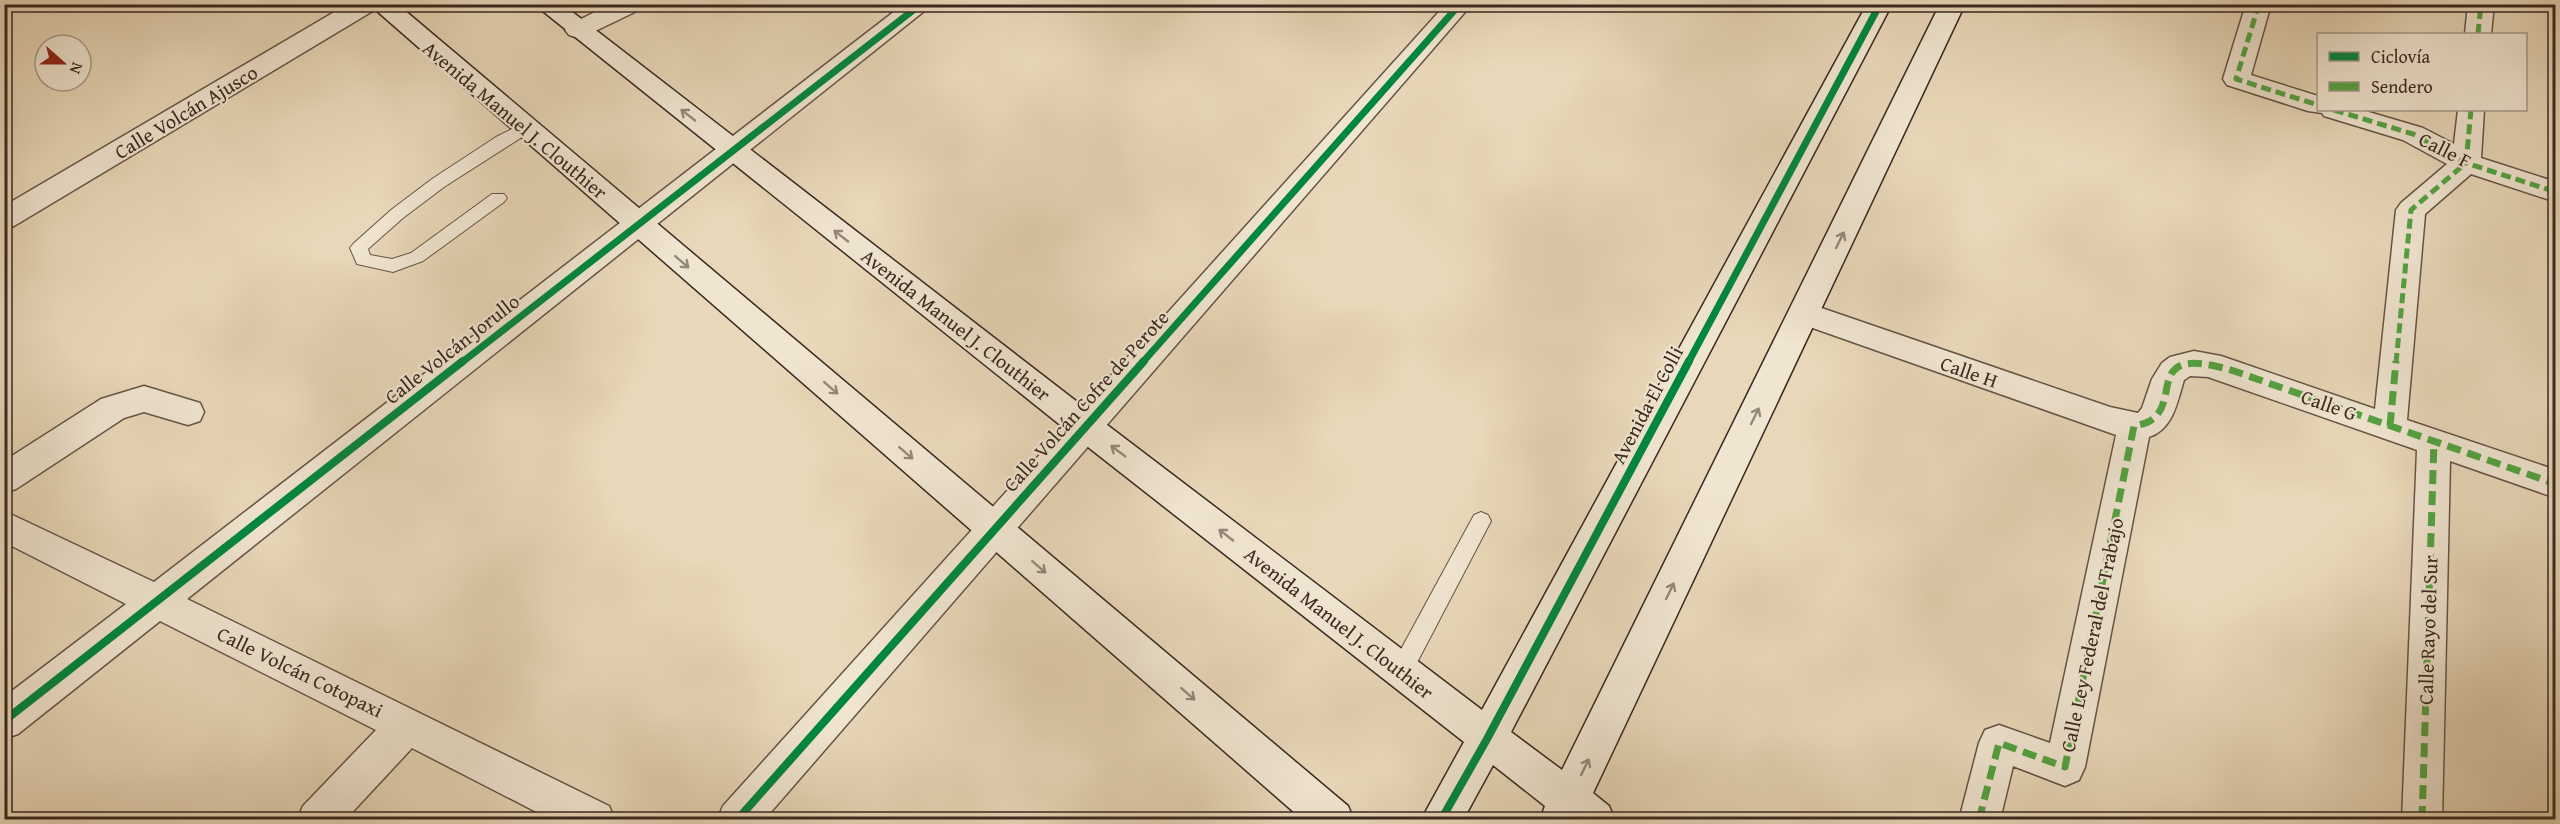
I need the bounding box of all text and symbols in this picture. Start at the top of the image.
north arrow [33,33,93,93]
legend [2317,33,2527,111]
street label: Avenida Manuel J. Clouthier [417,34,614,206]
text: Ciclovía [2371,43,2430,70]
street label: Calle Volcán Ajusco [109,57,263,166]
text: N [64,59,90,78]
text: Sendero [2371,73,2433,100]
one-way arrow [680,109,696,122]
street label: Calle F [2414,124,2476,175]
one-way arrow [834,229,850,242]
one-way arrow [1834,232,1846,250]
street label: Avenida Manuel J. Clouthier [855,241,1057,408]
one-way arrow [674,255,690,268]
street label: Calle Volcán Jorullo [378,287,525,411]
street label: Calle Volcán Cofre de Perote [996,303,1175,498]
street label: Avenida El Colli [1603,340,1690,469]
street label: Calle H [1937,348,2002,395]
one-way arrow [823,381,838,395]
street label: Calle G [2297,382,2361,428]
one-way arrow [1749,407,1761,425]
one-way arrow [1110,445,1126,458]
one-way arrow [898,446,913,460]
street label: Calle Ley Federal del Trabajo [2052,515,2131,755]
one-way arrow [1218,528,1234,541]
street label: Avenida Manuel J. Clouthier [1238,539,1440,706]
street label: Calle Rayo del Sur [2410,555,2445,705]
one-way arrow [1031,560,1046,574]
one-way arrow [1665,583,1676,601]
street label: Calle Volcán Cotopaxi [212,619,388,725]
one-way arrow [1180,687,1195,701]
one-way arrow [1580,758,1592,776]

